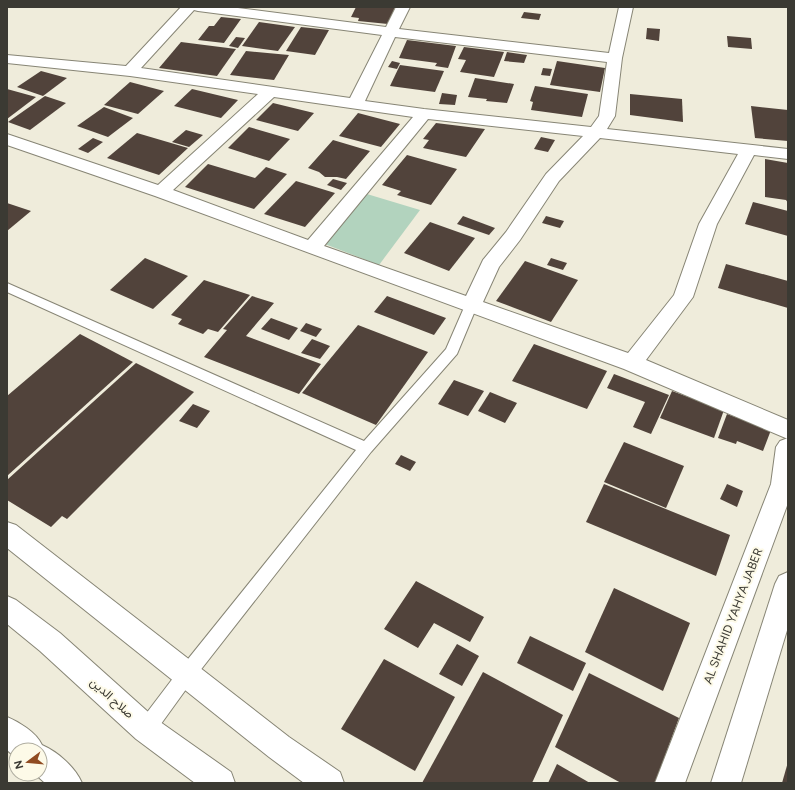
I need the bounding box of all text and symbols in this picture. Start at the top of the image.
street label: AL SHAHID YAHYA JABER [701,546,765,686]
street label: صلاح الدين [86,675,137,723]
north arrow [8,742,48,782]
text: N [11,759,26,771]

